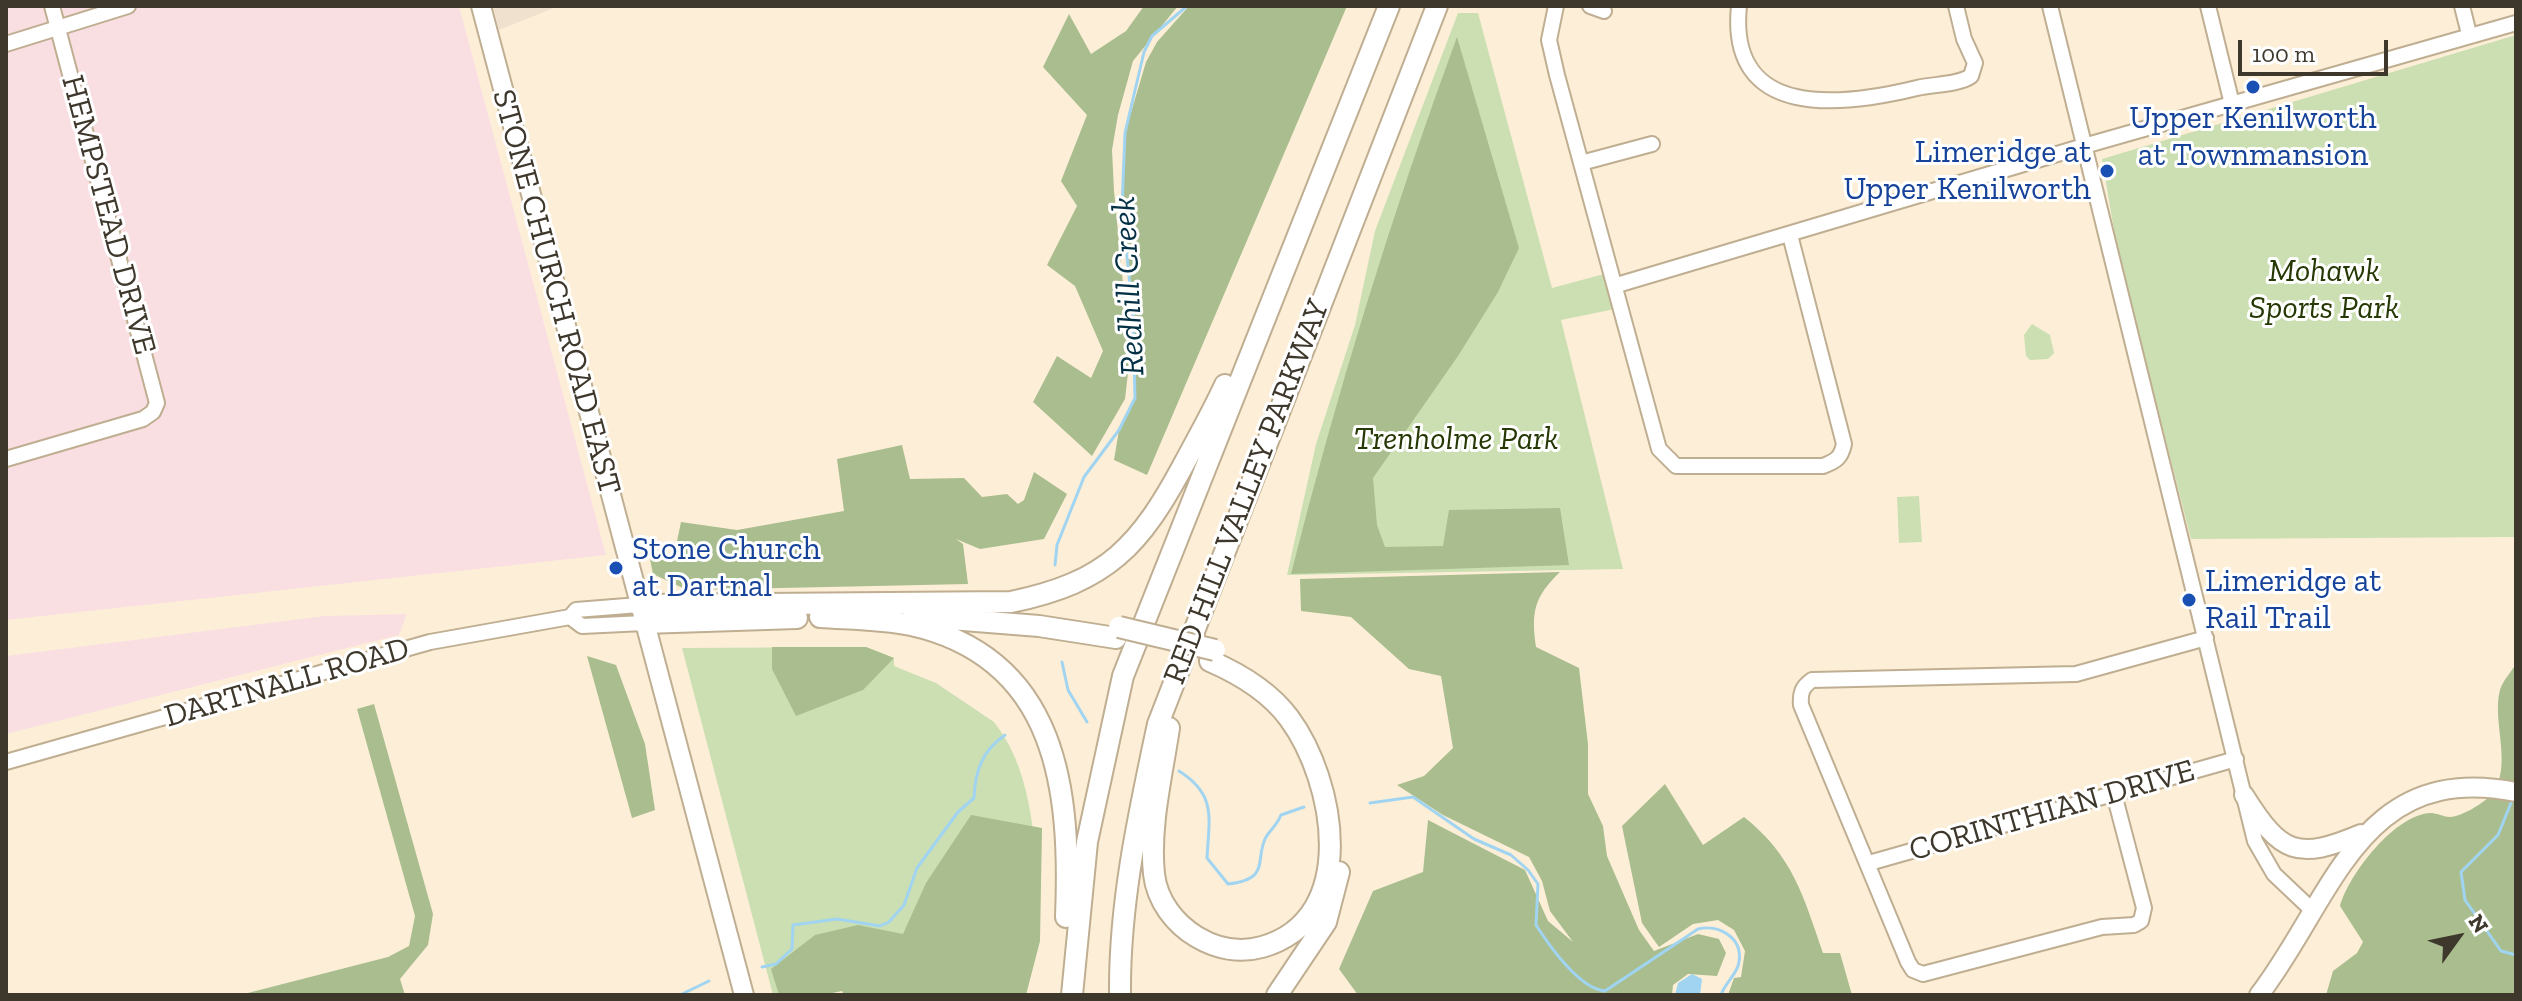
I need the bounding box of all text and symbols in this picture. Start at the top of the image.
scale bar [2242,24,2392,74]
text: 100 m [2252,39,2315,68]
street label: HEMPSTEAD DRIVE [52,71,164,359]
marker: Upper Kenilworth at Townmansion [2244,78,2262,96]
street label: STONE CHURCH ROAD EAST [483,85,629,499]
place label: Upper Kenilworth at Townmansion [2129,100,2377,175]
place label: Limeridge at Upper Kenilworth [1843,134,2091,209]
marker: Limeridge at Upper Kenilworth [2098,162,2116,180]
water label: Redhill Creek [1104,195,1154,377]
park label: Mohawk Sports Park [2249,253,2399,328]
street label: RED HILL VALLEY PARKWAY [1156,294,1338,690]
park label: Trenholme Park [1354,421,1558,459]
place label: Stone Church at Dartnal [632,531,821,606]
marker: Stone Church at Dartnal [607,559,625,577]
place label: Limeridge at Rail Trail [2205,563,2381,638]
marker: Limeridge at Rail Trail [2180,591,2198,609]
street label: DARTNALL ROAD [160,630,414,736]
street label: CORINTHIAN DRIVE [1905,752,2199,870]
north arrow [2418,897,2498,977]
text: N [2463,909,2494,938]

